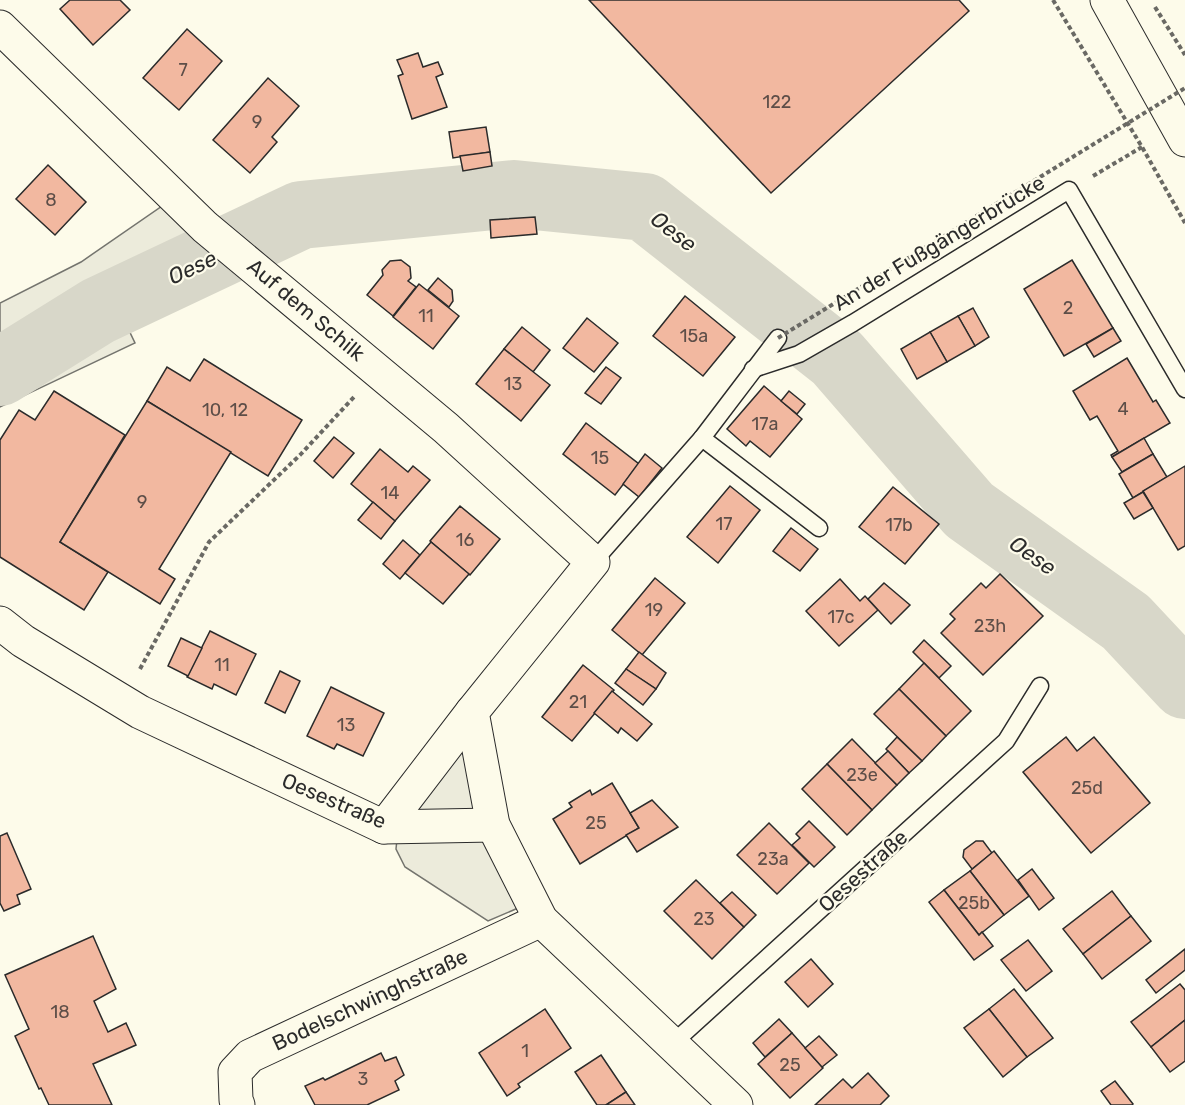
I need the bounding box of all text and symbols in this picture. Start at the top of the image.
house number: 7 [178,59,188,81]
house number: 122 [763,91,791,113]
house number: 9 [252,111,262,133]
street label: An der Fußgängerbrücke [829,170,1049,316]
house number: 8 [45,189,57,211]
water label: Oese [645,205,702,258]
water label: Oese [164,245,221,290]
street label: Auf dem Schilk [242,253,370,366]
house number: 2 [1063,297,1073,319]
house number: 11 [418,305,434,327]
house number: 15a [680,325,708,347]
house number: 13 [504,373,522,395]
house number: 4 [1117,398,1129,420]
house number: 10, 12 [202,399,248,421]
house number: 17a [752,413,778,435]
house number: 15 [591,447,609,469]
house number: 14 [381,482,399,504]
house number: 9 [137,491,147,513]
house number: 17 [716,513,732,535]
house number: 17b [885,514,913,536]
house number: 16 [456,529,474,551]
water label: Oese [1004,530,1061,581]
house number: 19 [645,599,663,621]
house number: 17c [828,606,855,628]
house number: 23h [974,615,1006,637]
house number: 11 [214,654,230,676]
house number: 21 [569,691,587,713]
house number: 13 [337,714,355,736]
house number: 23e [846,764,878,786]
street label: Oesestraße [278,767,390,834]
house number: 25d [1071,777,1103,799]
house number: 25 [585,812,607,834]
street label: Oesestraße [813,824,912,917]
house number: 23a [757,848,789,870]
house number: 25b [958,892,990,914]
house number: 23 [693,908,715,930]
street label: Bodelschwinghstraße [268,943,472,1056]
house number: 18 [50,1001,70,1023]
house number: 1 [521,1040,529,1062]
house number: 25 [779,1054,801,1076]
house number: 3 [358,1068,368,1090]

